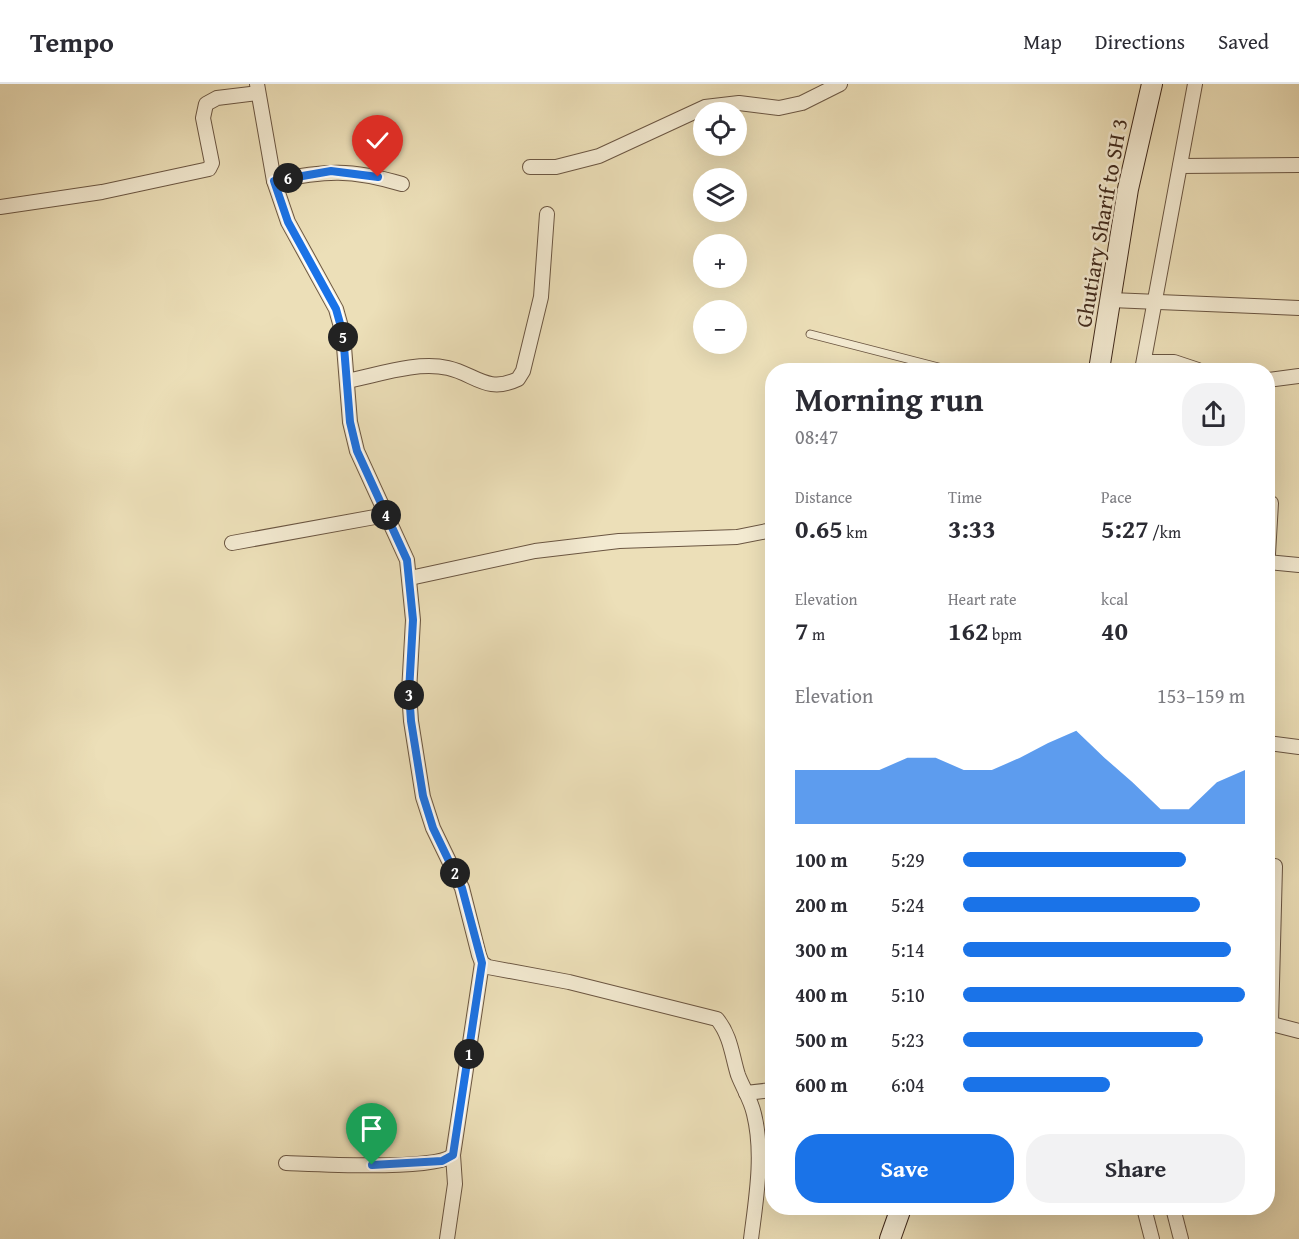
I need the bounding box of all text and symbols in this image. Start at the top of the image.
text: Tempo [30,21,114,62]
text: Map [1023,26,1062,57]
text: Directions [1095,26,1185,57]
text: Saved [1218,26,1269,57]
map controls [693,102,747,354]
button: locate [693,102,747,156]
pin [352,115,403,177]
street label: Ghutiary Sharif to SH 3 [1067,116,1135,330]
icon: check [361,124,394,157]
pin: 6 [273,163,303,193]
text: 6 [284,166,292,190]
button: layers [693,168,747,222]
button: + [693,234,747,288]
button: − [693,300,747,354]
pin: 5 [328,322,358,352]
text: 5 [339,325,347,349]
text: Morning run [795,375,984,423]
button: share [1182,383,1245,446]
text: 08:47 [795,422,838,451]
text: Distance [795,485,852,509]
text: Time [948,485,982,509]
text: Pace [1101,485,1132,509]
pin: 4 [371,500,401,530]
text: 4 [382,503,390,527]
text: 0.65 [795,509,843,548]
text: 3:33 [948,509,996,548]
text: 5:27 [1101,509,1149,548]
text: km [843,520,867,544]
text: /km [1149,520,1181,544]
text: Elevation [795,587,858,611]
text: Heart rate [948,587,1017,611]
text: kcal [1101,587,1128,611]
text: 7 [795,611,808,650]
text: 162 [948,611,988,650]
text: 40 [1101,611,1128,650]
text: m [808,622,825,646]
text: bpm [988,622,1022,646]
pin: 3 [394,680,424,710]
text: Elevation [795,681,873,710]
text: 153–159 m [1157,681,1245,710]
text: 3 [405,683,413,707]
text: 100 m [795,845,848,874]
text: 5:29 [891,845,925,874]
pin: 2 [440,858,470,888]
text: 2 [451,861,459,885]
text: 200 m [795,890,848,919]
text: 5:24 [891,890,925,919]
text: 300 m [795,935,848,964]
text: 5:14 [891,935,925,964]
text: 400 m [795,980,848,1009]
text: 5:10 [891,980,925,1009]
text: 500 m [795,1025,848,1054]
text: 5:23 [891,1025,925,1054]
pin: 1 [454,1039,484,1069]
text: 1 [465,1042,473,1066]
text: 600 m [795,1070,848,1099]
text: 6:04 [891,1070,925,1099]
pin [346,1103,397,1165]
icon: arrive [355,1112,388,1145]
button: Save [795,1134,1014,1203]
button: Share [1026,1134,1245,1203]

